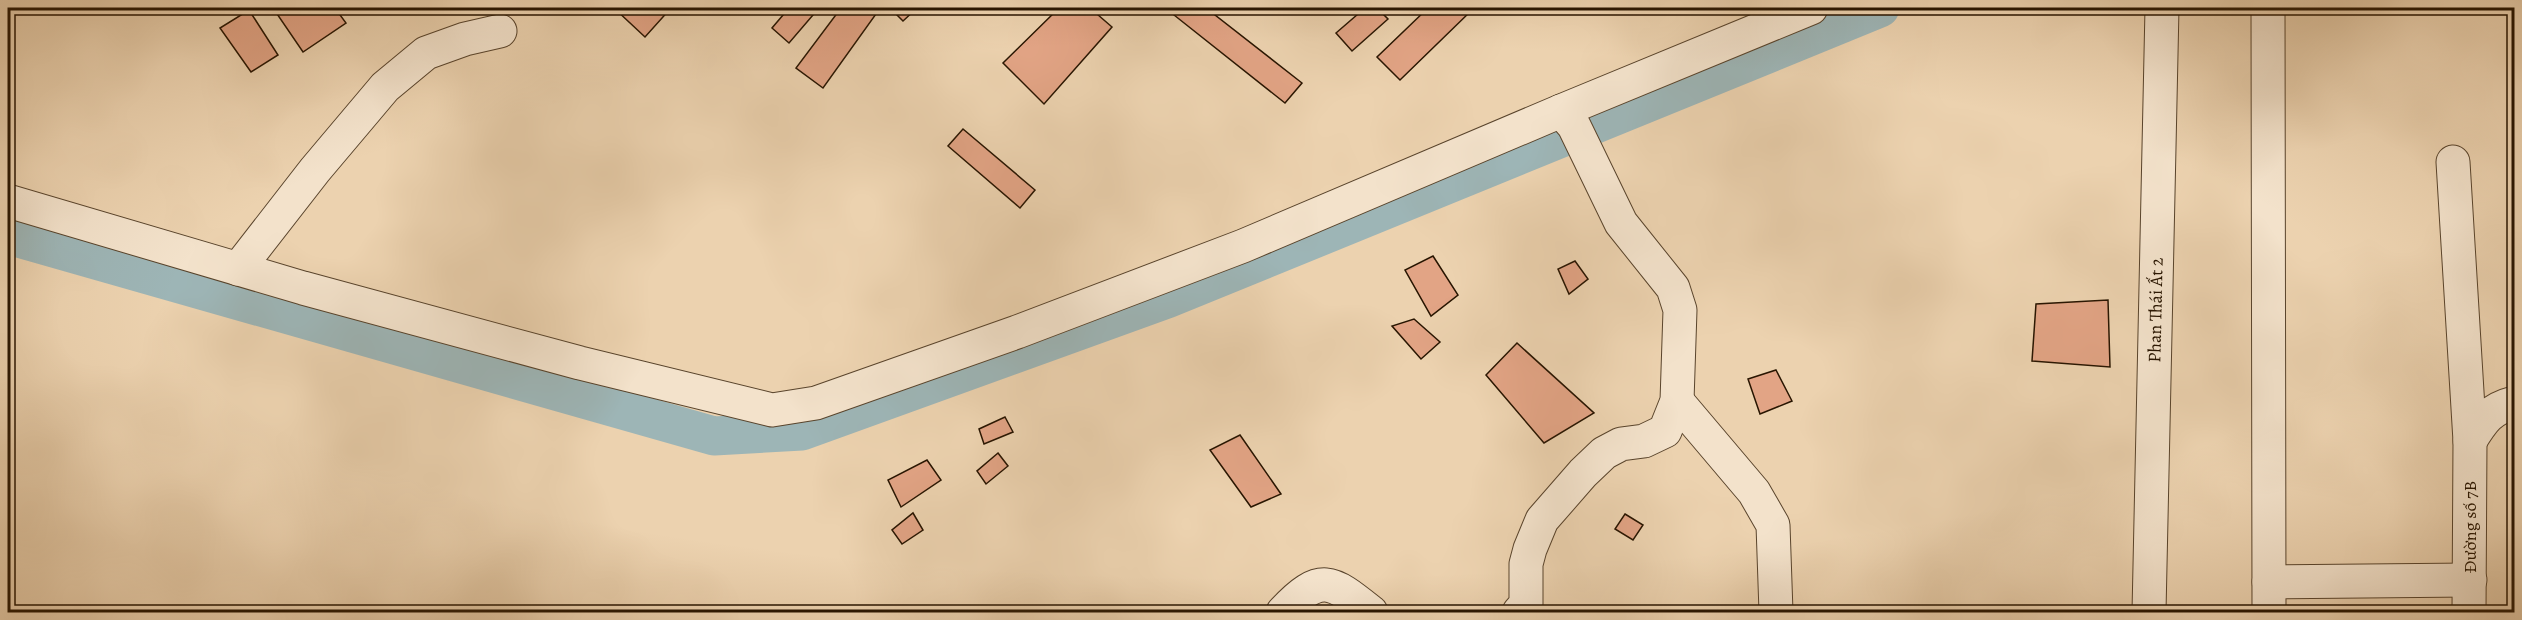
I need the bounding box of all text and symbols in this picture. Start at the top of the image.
street label: Phan Thái Ất 2 [2142,257,2169,363]
street label: Đường số 7B [2458,481,2482,573]

